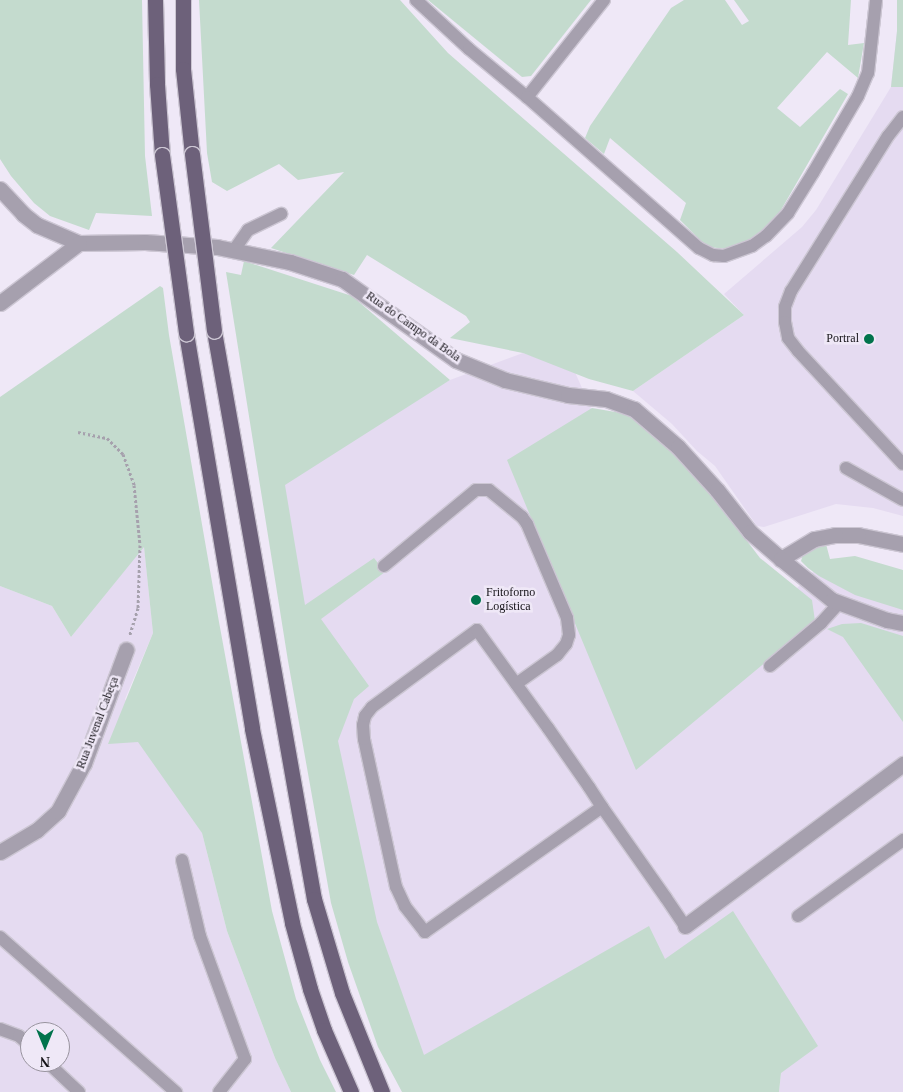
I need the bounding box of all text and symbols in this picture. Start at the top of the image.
street label: Rua do Campo da Bola [363,289,463,365]
place label: Portral [826,332,859,346]
marker: Portral [863,333,875,345]
place label: Fritoforno Logística [486,586,535,614]
marker: Fritoforno Logística [470,594,482,606]
street label: Rua Juvenal Cabeça [74,675,122,771]
north arrow [20,1022,70,1072]
text: N [40,1054,50,1069]

